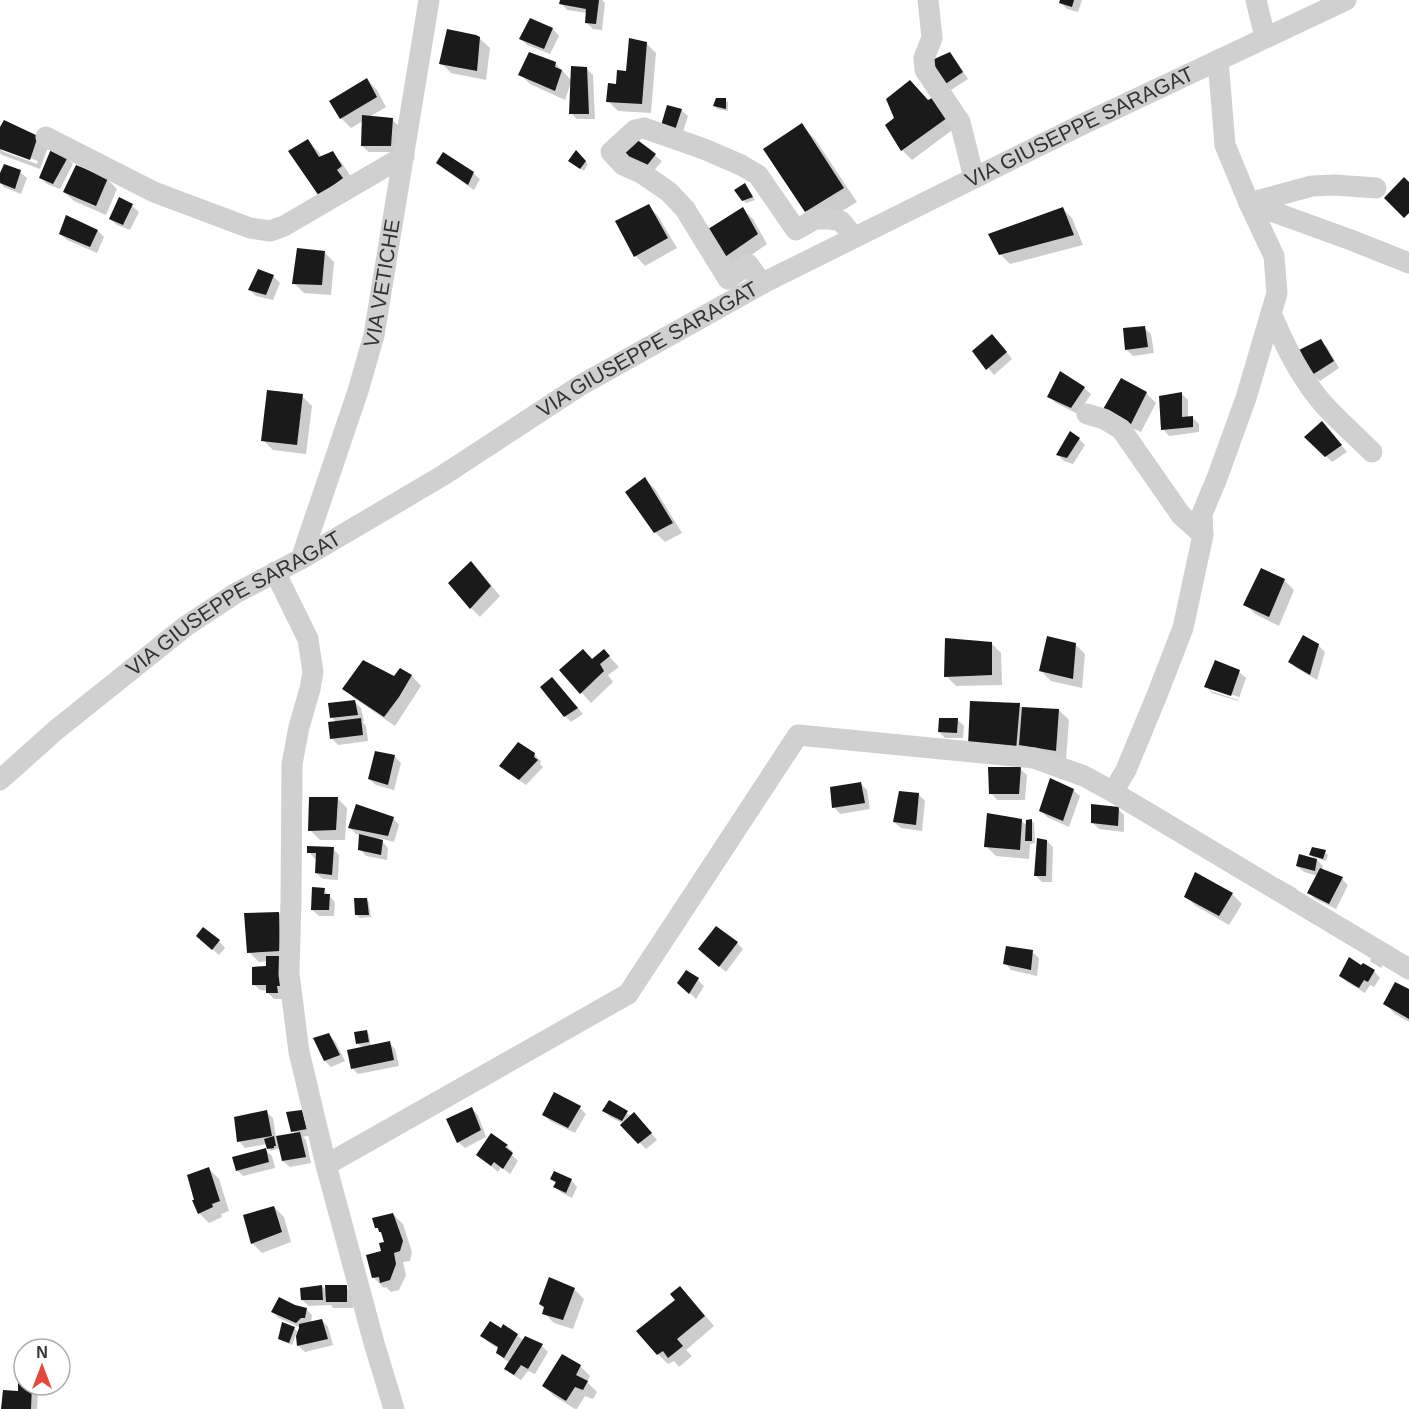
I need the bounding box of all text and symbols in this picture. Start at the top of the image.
street label: VIA GIUSEPPE SARAGAT [961,62,1197,192]
street label: VIA VETICHE [359,217,404,350]
street label: VIA GIUSEPPE SARAGAT [533,276,762,422]
street label: VIA GIUSEPPE SARAGAT [122,526,345,680]
north arrow [12,1337,72,1397]
text: N [36,1344,48,1361]

